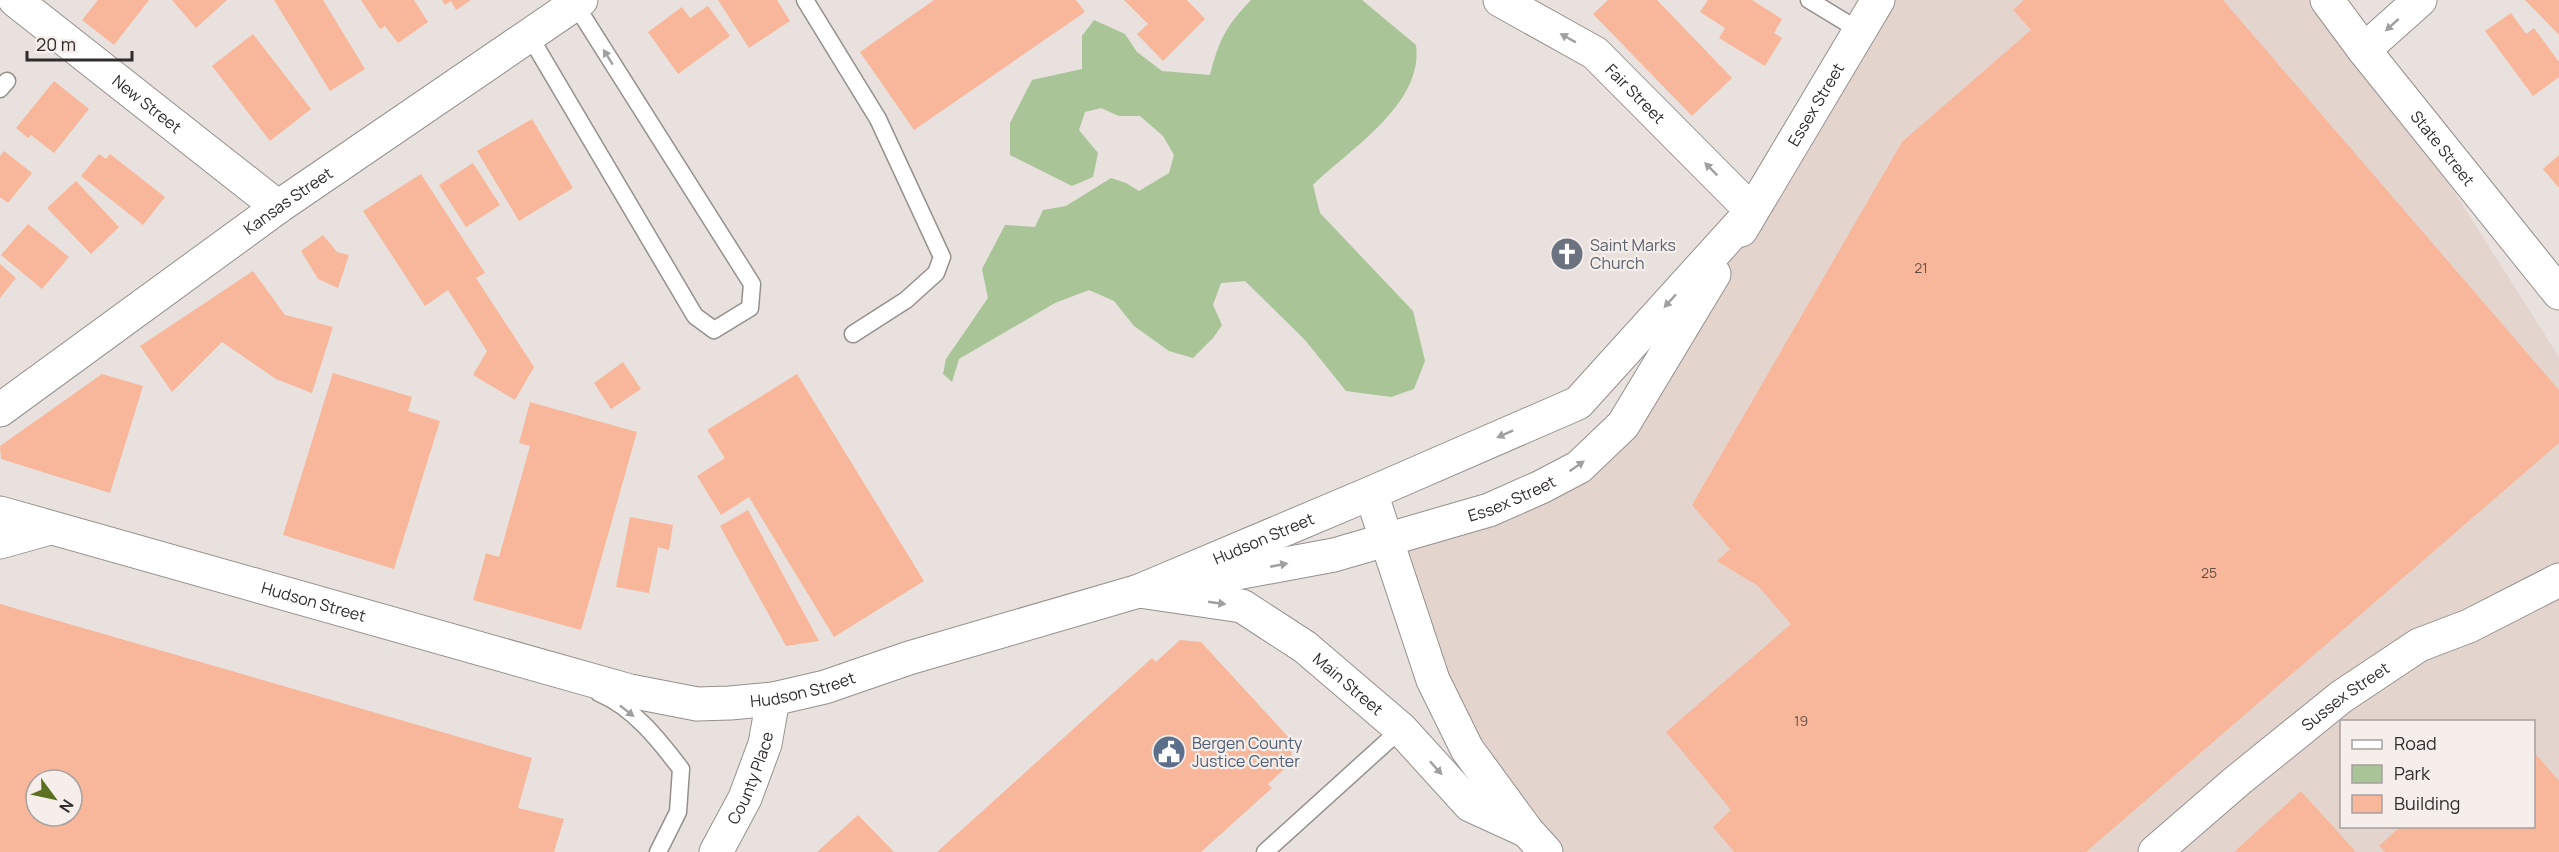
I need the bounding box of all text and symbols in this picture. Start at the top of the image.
one-way arrow [2385,18,2400,31]
scale bar [27,24,132,62]
text: 20 m [36,32,76,56]
one-way arrow [1559,33,1576,43]
one-way arrow [603,48,614,65]
street label: Fair Street [1601,59,1670,128]
street label: Essex Street [1782,59,1849,150]
street label: New Street [108,70,186,138]
street label: State Street [2406,106,2480,190]
street label: Kansas Street [239,162,337,240]
one-way arrow [1704,163,1718,177]
place label: Saint Marks Church [1590,234,1676,274]
church icon: Saint Marks Church [1549,236,1585,272]
house number: 21 [1914,258,1928,277]
one-way arrow [1664,293,1677,308]
one-way arrow [1497,430,1514,439]
one-way arrow [1569,460,1585,472]
street label: Essex Street [1465,470,1560,527]
street label: Hudson Street [1210,507,1317,569]
one-way arrow [1269,560,1288,569]
house number: 25 [2201,563,2217,582]
street label: Hudson Street [259,576,368,627]
one-way arrow [1208,598,1227,607]
street label: Main Street [1308,648,1388,720]
street label: Sussex Street [2297,657,2394,736]
street label: Hudson Street [749,666,858,712]
one-way arrow [619,705,634,717]
house number: 19 [1794,711,1808,730]
legend [2340,720,2535,828]
street label: County Place [722,730,778,828]
text: Road [2394,731,2437,755]
place label: Bergen County Justice Center [1192,732,1303,772]
public building icon: Bergen County Justice Center [1151,734,1187,770]
one-way arrow [1429,761,1443,775]
text: Park [2394,761,2431,785]
north arrow [24,768,84,828]
text: Building [2394,791,2460,815]
text: N [54,795,79,817]

